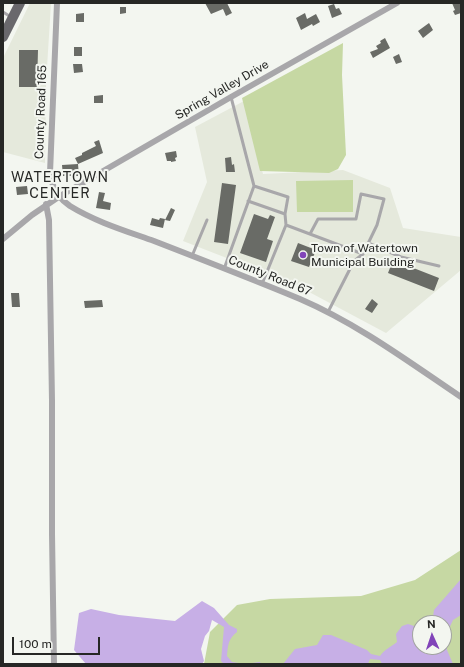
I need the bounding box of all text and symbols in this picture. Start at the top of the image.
street label: Spring Valley Drive [173,57,271,123]
street label: County Road 165 [32,65,50,159]
district label: WATERTOWN CENTER [11,170,109,202]
place label: Town of Watertown Municipal Building [311,241,418,269]
marker: Town of Watertown Municipal Building [298,250,308,260]
street label: County Road 67 [226,253,314,299]
north arrow [412,615,452,655]
text: N [427,618,436,630]
scale bar [14,629,102,655]
text: 100 m [19,637,52,651]

